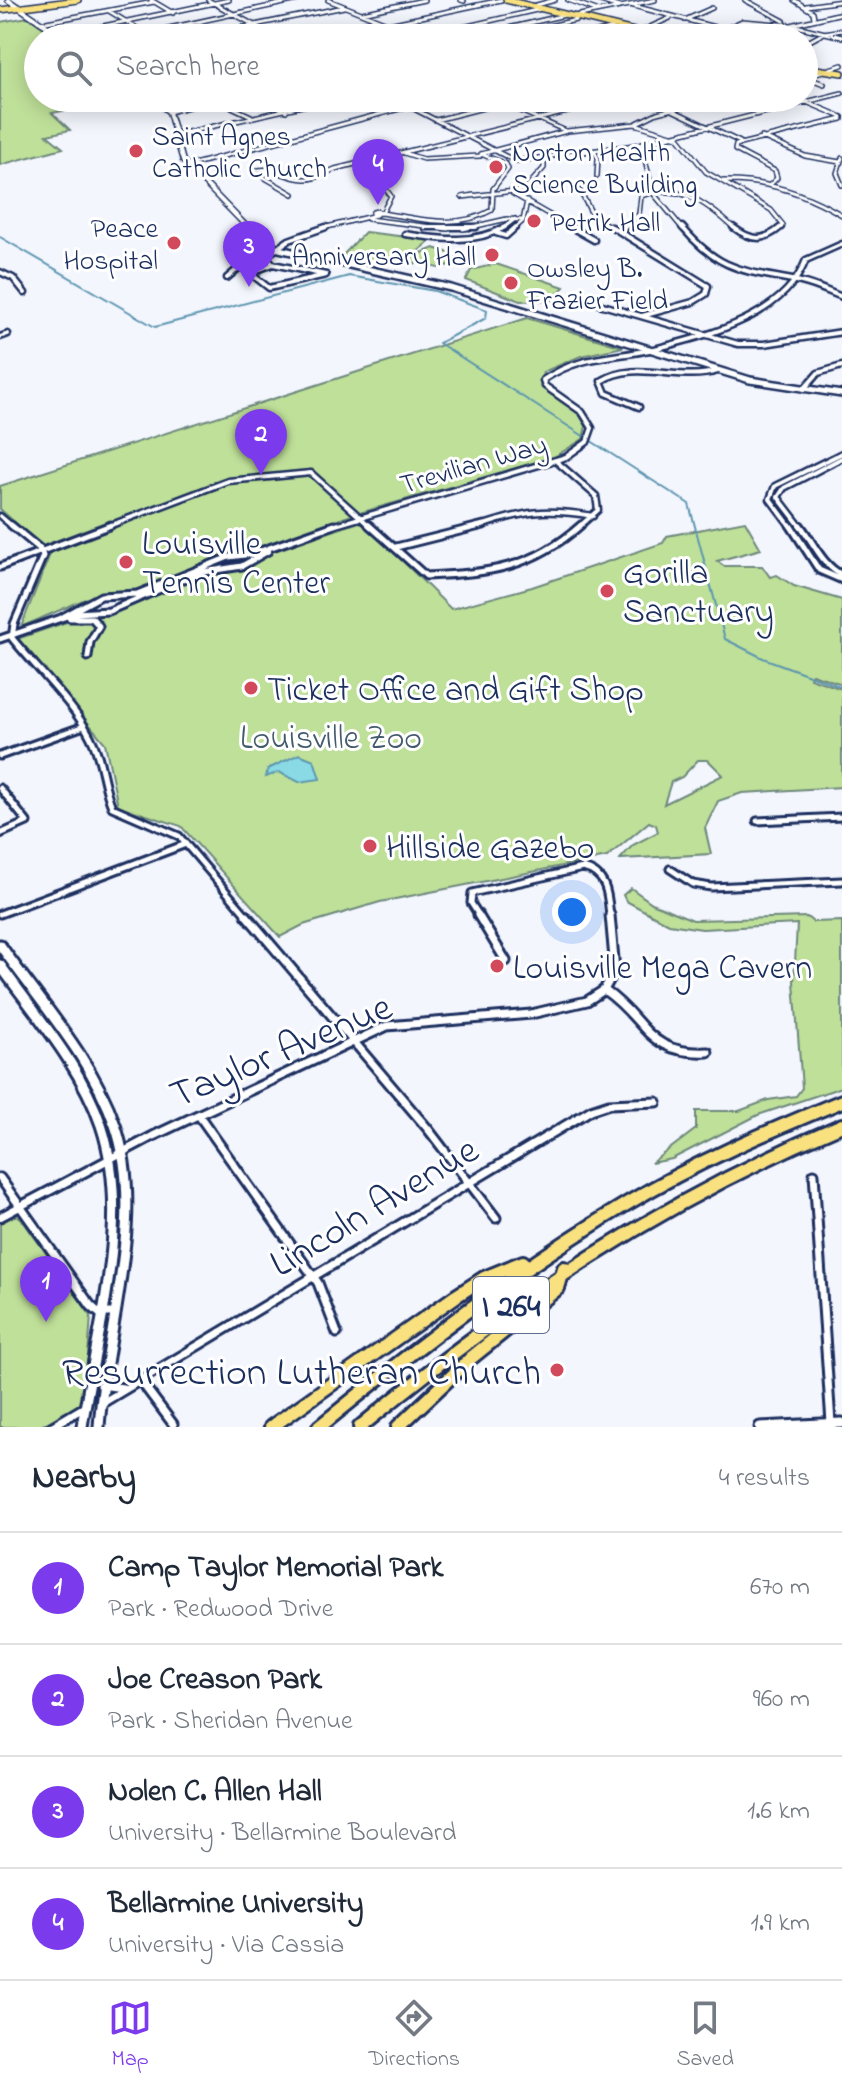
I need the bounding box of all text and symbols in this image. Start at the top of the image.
search box [24,24,818,112]
icon: search [52,46,96,90]
text: Search here [116,46,260,90]
place label: Saint Agnes Catholic Church [152,118,327,191]
place label: Norton Health Science Building [512,134,697,207]
pin: 4 [352,139,404,205]
marker: Saint Agnes Catholic Church [127,142,145,160]
marker: Norton Health Science Building [487,158,505,176]
place label: Petrik Hall [550,204,660,245]
place label: Peace Hospital [63,210,158,283]
marker: Petrik Hall [525,212,543,230]
pin: 3 [223,221,275,287]
marker: Peace Hospital [165,234,183,252]
place label: Anniversary Hall [292,238,476,279]
marker: Anniversary Hall [483,246,501,264]
place label: Owsley B. Frazier Field [526,250,668,323]
marker: Owsley B. Frazier Field [502,274,520,292]
pin: 2 [235,409,287,475]
street label: Trevilian Way [396,426,552,507]
place label: Louisville Tennis Center [142,521,330,610]
place label: Gorilla Sanctuary [623,550,774,639]
marker: Louisville Tennis Center [117,553,135,571]
marker: Gorilla Sanctuary [598,582,616,600]
place label: Ticket Office and Gift Shop [267,667,644,717]
marker: Ticket Office and Gift Shop [242,679,260,697]
park label: Louisville Zoo [240,715,422,765]
place label: Hillside Gazebo [386,825,594,875]
marker: Hillside Gazebo [361,837,379,855]
your location [552,892,592,932]
place label: Louisville Mega Cavern [513,945,812,995]
marker: Louisville Mega Cavern [488,957,506,975]
street label: Taylor Avenue [161,980,402,1126]
street label: Lincoln Avenue [259,1123,491,1295]
pin: 1 [20,1256,72,1322]
road number: I 264 [473,1277,549,1333]
place label: Resurrection Lutheran Church [62,1345,541,1404]
marker: Resurrection Lutheran Church [548,1361,566,1379]
text: Nearby [32,1454,136,1504]
text: 4 results [719,1460,810,1498]
text: Camp Taylor Memorial Park [108,1547,443,1591]
text: 1 [54,1569,62,1607]
text: 670 m [750,1569,810,1607]
text: Park · Redwood Drive [108,1591,333,1629]
text: Joe Creason Park [108,1659,322,1703]
text: 2 [52,1681,64,1719]
text: 960 m [753,1681,810,1719]
text: Park · Sheridan Avenue [108,1703,353,1741]
text: Nolen C. Allen Hall [108,1771,322,1815]
text: 3 [53,1793,63,1831]
text: 1.6 km [747,1793,810,1831]
text: University · Bellarmine Boulevard [108,1815,456,1853]
text: Bellarmine University [108,1883,363,1927]
text: 4 [53,1905,63,1943]
text: 1.9 km [751,1905,810,1943]
text: University · Via Cassia [108,1927,344,1965]
tab: Map [108,1996,152,2076]
tab: Directions [369,1996,460,2076]
tab: Saved [676,1996,734,2076]

